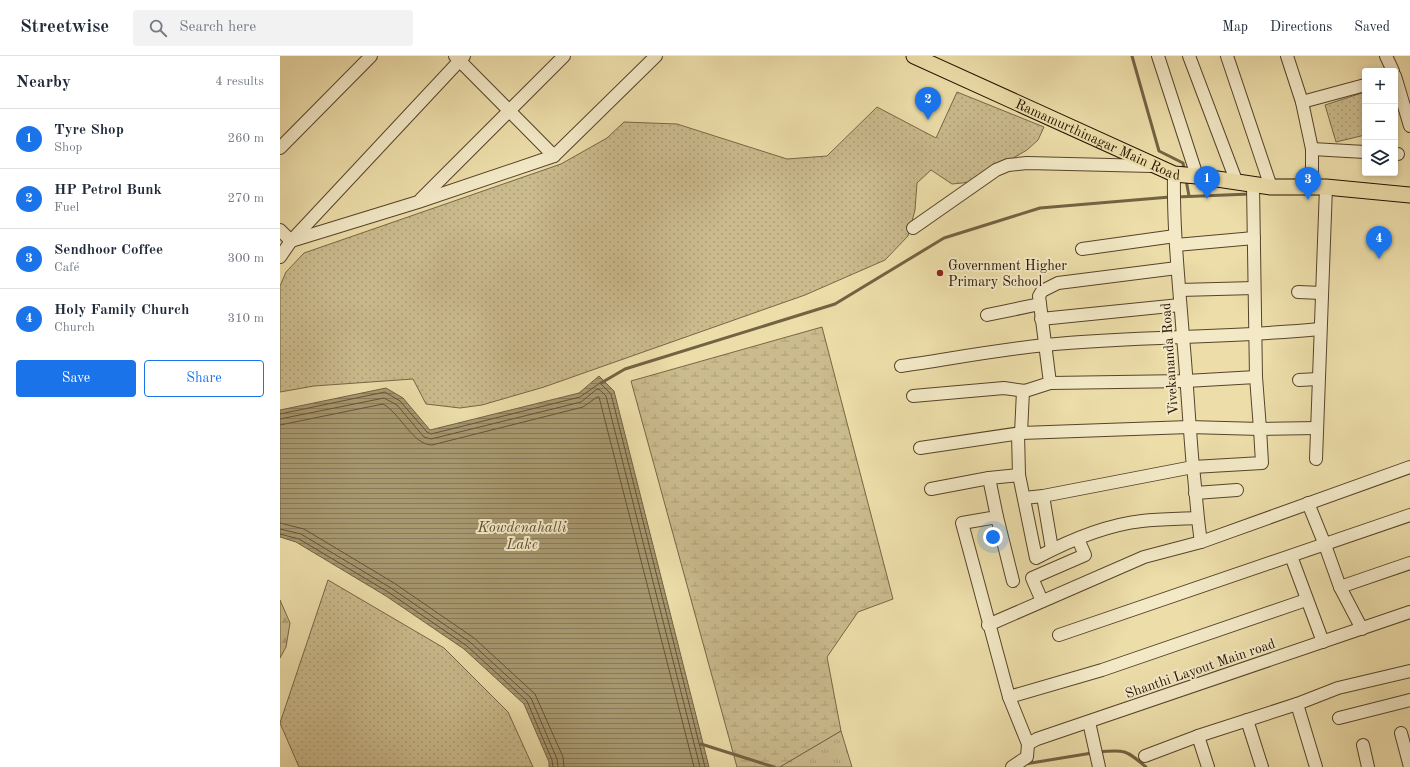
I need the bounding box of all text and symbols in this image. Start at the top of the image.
search box [133,10,413,46]
icon: search [147,17,169,39]
text: Streetwise [20,18,109,37]
text: Search here [179,20,256,35]
text: Map [1222,20,1248,34]
text: Directions [1270,20,1332,34]
text: Saved [1354,20,1390,34]
map controls [1362,68,1398,176]
button: + [1362,68,1398,104]
text: Nearby [16,74,71,91]
text: 4 results [215,75,264,88]
pin: 2 [915,87,941,120]
street label: Ramamurthinagar Main Road [1013,97,1181,183]
button: − [1362,104,1398,140]
text: Tyre Shop [54,123,124,138]
text: 1 [25,132,33,145]
text: 260 m [227,132,264,145]
button: layers [1362,140,1398,176]
text: Shop [54,141,82,154]
pin: 1 [1194,166,1220,199]
pin: 3 [1295,167,1321,200]
text: HP Petrol Bunk [54,183,162,198]
text: 2 [25,192,33,205]
text: 270 m [227,192,264,205]
text: Fuel [54,201,79,214]
pin: 4 [1366,226,1392,259]
text: Sendhoor Coffee [54,243,163,258]
text: 3 [25,252,33,265]
text: 300 m [227,252,264,265]
place label: Government Higher Primary School [948,259,1067,289]
text: Café [54,261,79,274]
marker: Government Higher Primary School [935,268,945,278]
street label: Vivekananda Road [1159,302,1181,416]
text: Holy Family Church [54,303,189,318]
text: 4 [25,312,33,325]
text: 310 m [227,312,264,325]
text: Church [54,321,95,334]
button: Save [16,360,136,397]
button: Share [144,360,264,397]
water label: Kowdenahalli Lake [476,521,567,553]
your location [983,527,1003,547]
street label: Shanthi Layout Main road [1123,637,1277,701]

